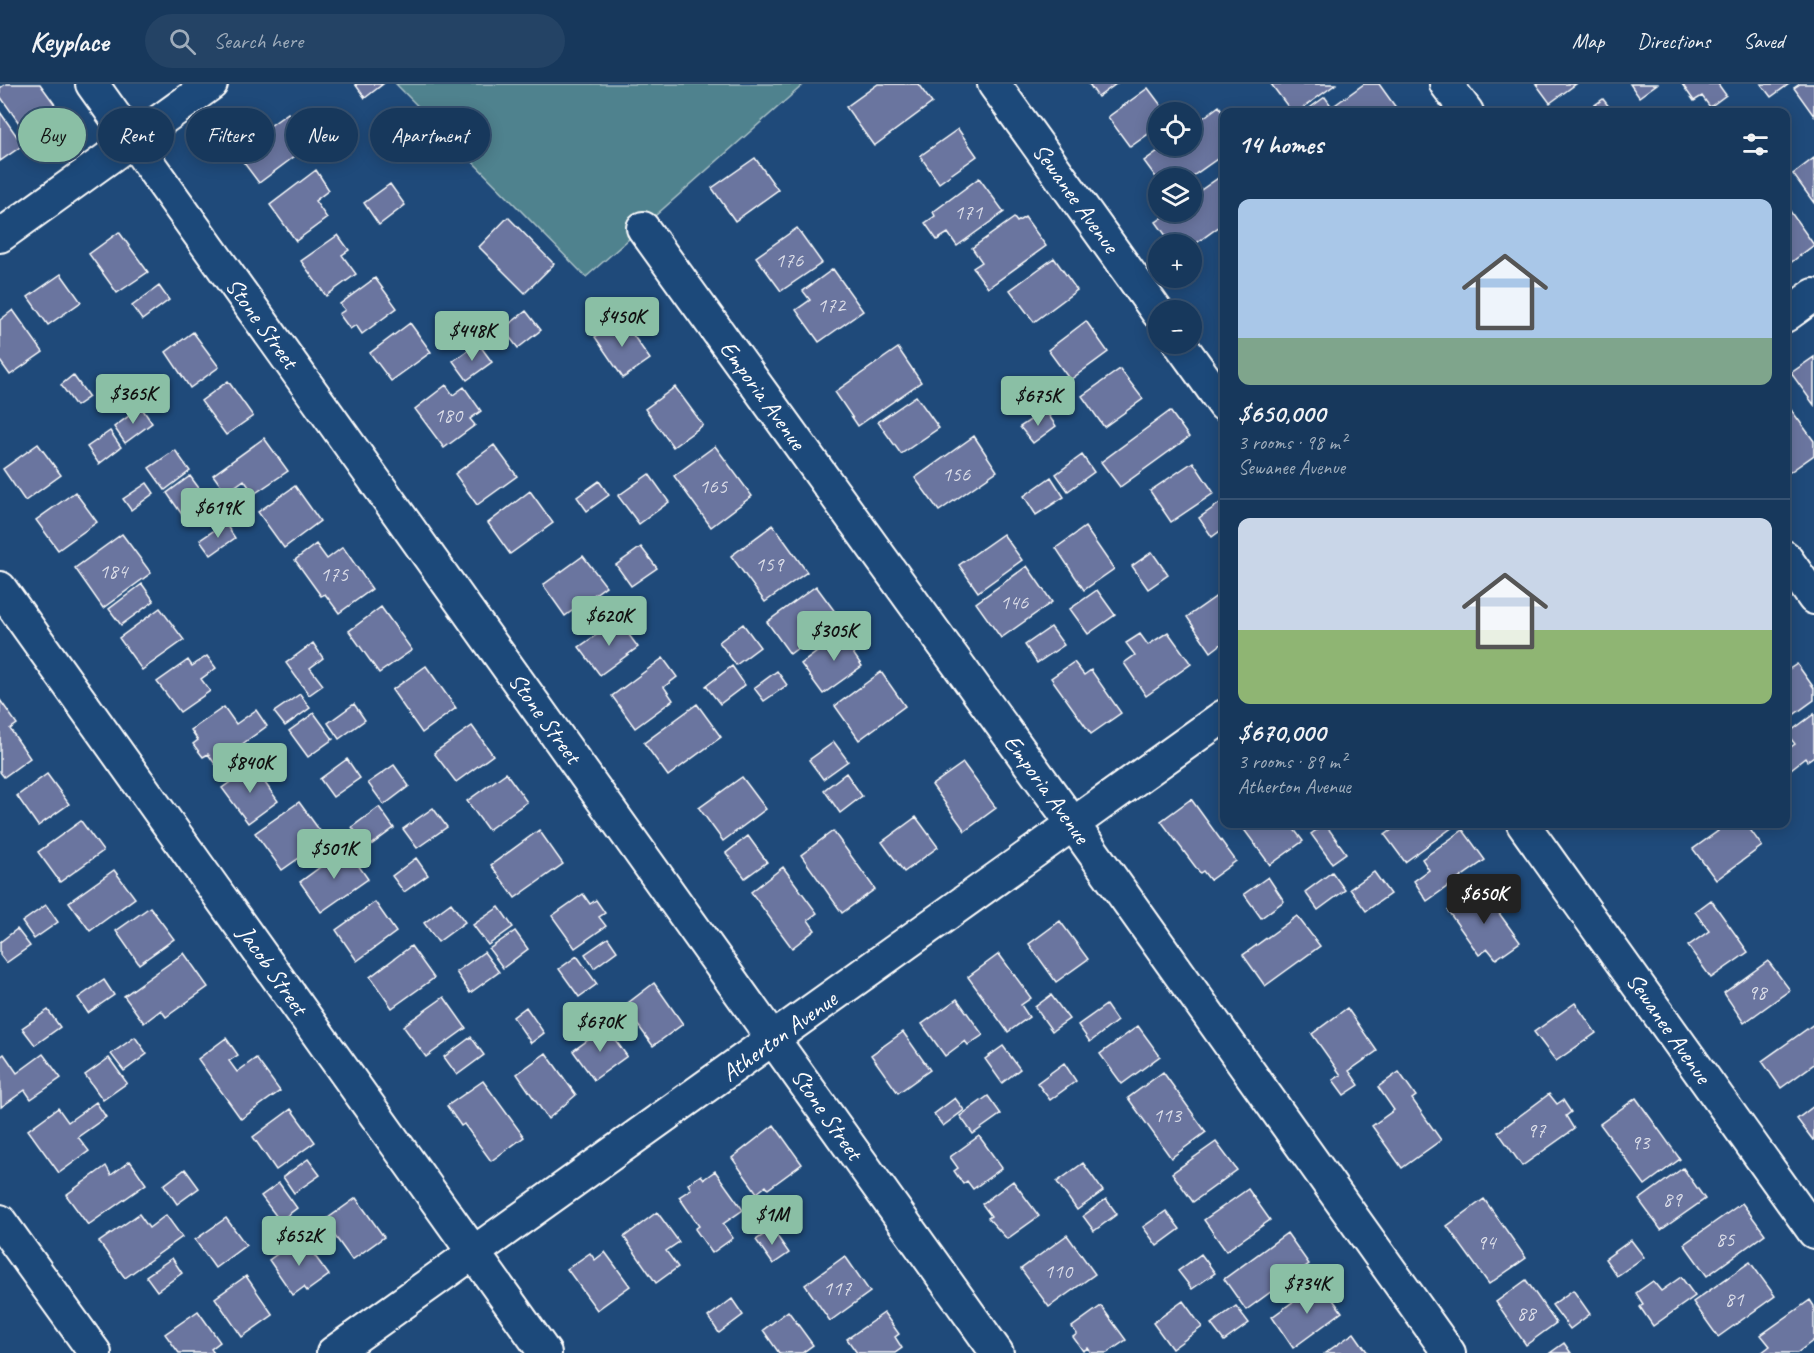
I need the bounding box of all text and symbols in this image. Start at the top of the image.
search box [145,14,565,68]
text: Keyplace [30,24,109,59]
icon: search [166,25,199,58]
text: Search here [214,27,303,55]
text: Map [1572,28,1604,54]
text: Directions [1637,28,1710,54]
text: Saved [1743,28,1784,54]
map controls [1148,102,1202,354]
button: locate [1148,102,1202,156]
chip: Buy [18,108,86,162]
chip: Rent [98,108,174,162]
chip: Filters [186,108,274,162]
chip: New [286,108,358,162]
chip: Apartment [370,108,490,162]
text: 14 homes [1238,128,1323,161]
icon: filters [1739,128,1772,161]
street label: Sewanee Avenue [1026,137,1127,261]
button: layers [1148,168,1202,222]
house number: 171 [954,199,984,225]
button: + [1148,234,1202,288]
icon: home [1451,238,1559,346]
house number: 176 [775,247,804,273]
street label: Stone Street [219,272,306,376]
house number: 172 [817,292,847,318]
pin: $450K [580,297,664,348]
button: − [1148,300,1202,354]
text: $450K [599,304,645,329]
pin: $448K [430,311,514,362]
text: $448K [449,318,495,343]
street label: Emporia Avenue [713,335,814,457]
pin: $365K [91,374,175,425]
pin: $675K [996,376,1080,427]
text: $365K [110,381,156,406]
text: $675K [1015,383,1061,408]
text: $650,000 [1238,397,1325,430]
house number: 180 [434,402,464,428]
text: 3 rooms · 98 m² [1238,430,1346,455]
text: Sewanee Avenue [1238,455,1345,480]
house number: 156 [942,461,971,487]
house number: 165 [699,473,729,499]
pin: $619K [176,488,260,539]
text: $619K [195,495,241,520]
house number: 159 [755,551,785,577]
icon: home [1451,557,1559,665]
house number: 184 [99,558,130,584]
house number: 175 [320,561,350,587]
house number: 146 [1000,589,1029,615]
pin: $620K [567,596,651,647]
text: $620K [586,603,632,628]
pin: $305K [792,611,876,662]
text: $305K [811,618,857,643]
street label: Stone Street [502,667,589,771]
text: $670,000 [1238,716,1326,749]
street label: Emporia Avenue [997,729,1098,851]
pin: $840K [208,743,292,794]
text: 3 rooms · 89 m² [1238,749,1346,774]
text: $840K [227,750,273,775]
text: Atherton Avenue [1238,774,1351,799]
pin: $501K [292,829,376,880]
text: $501K [311,836,357,861]
pin: $650K [1442,874,1526,925]
text: $650K [1461,881,1507,906]
street label: Jacob Street [231,919,316,1022]
street label: Sewanee Avenue [1620,967,1719,1091]
house number: 98 [1748,979,1769,1005]
street label: Atherton Avenue [715,983,844,1088]
pin: $670K [558,1002,642,1053]
text: $670K [577,1009,623,1034]
street label: Stone Street [785,1062,871,1167]
house number: 113 [1153,1102,1183,1128]
house number: 97 [1527,1117,1547,1143]
house number: 93 [1631,1129,1651,1155]
house number: 89 [1663,1186,1683,1212]
pin: $1M [743,1195,801,1246]
text: $1M [756,1202,788,1227]
pin: $652K [257,1216,341,1267]
text: $652K [276,1223,322,1248]
house number: 85 [1716,1226,1736,1252]
house number: 94 [1477,1229,1498,1255]
house number: 110 [1044,1258,1074,1284]
pin: $734K [1265,1264,1349,1315]
text: $734K [1284,1271,1330,1296]
house number: 117 [823,1275,853,1301]
house number: 81 [1725,1286,1745,1312]
house number: 88 [1517,1300,1538,1326]

